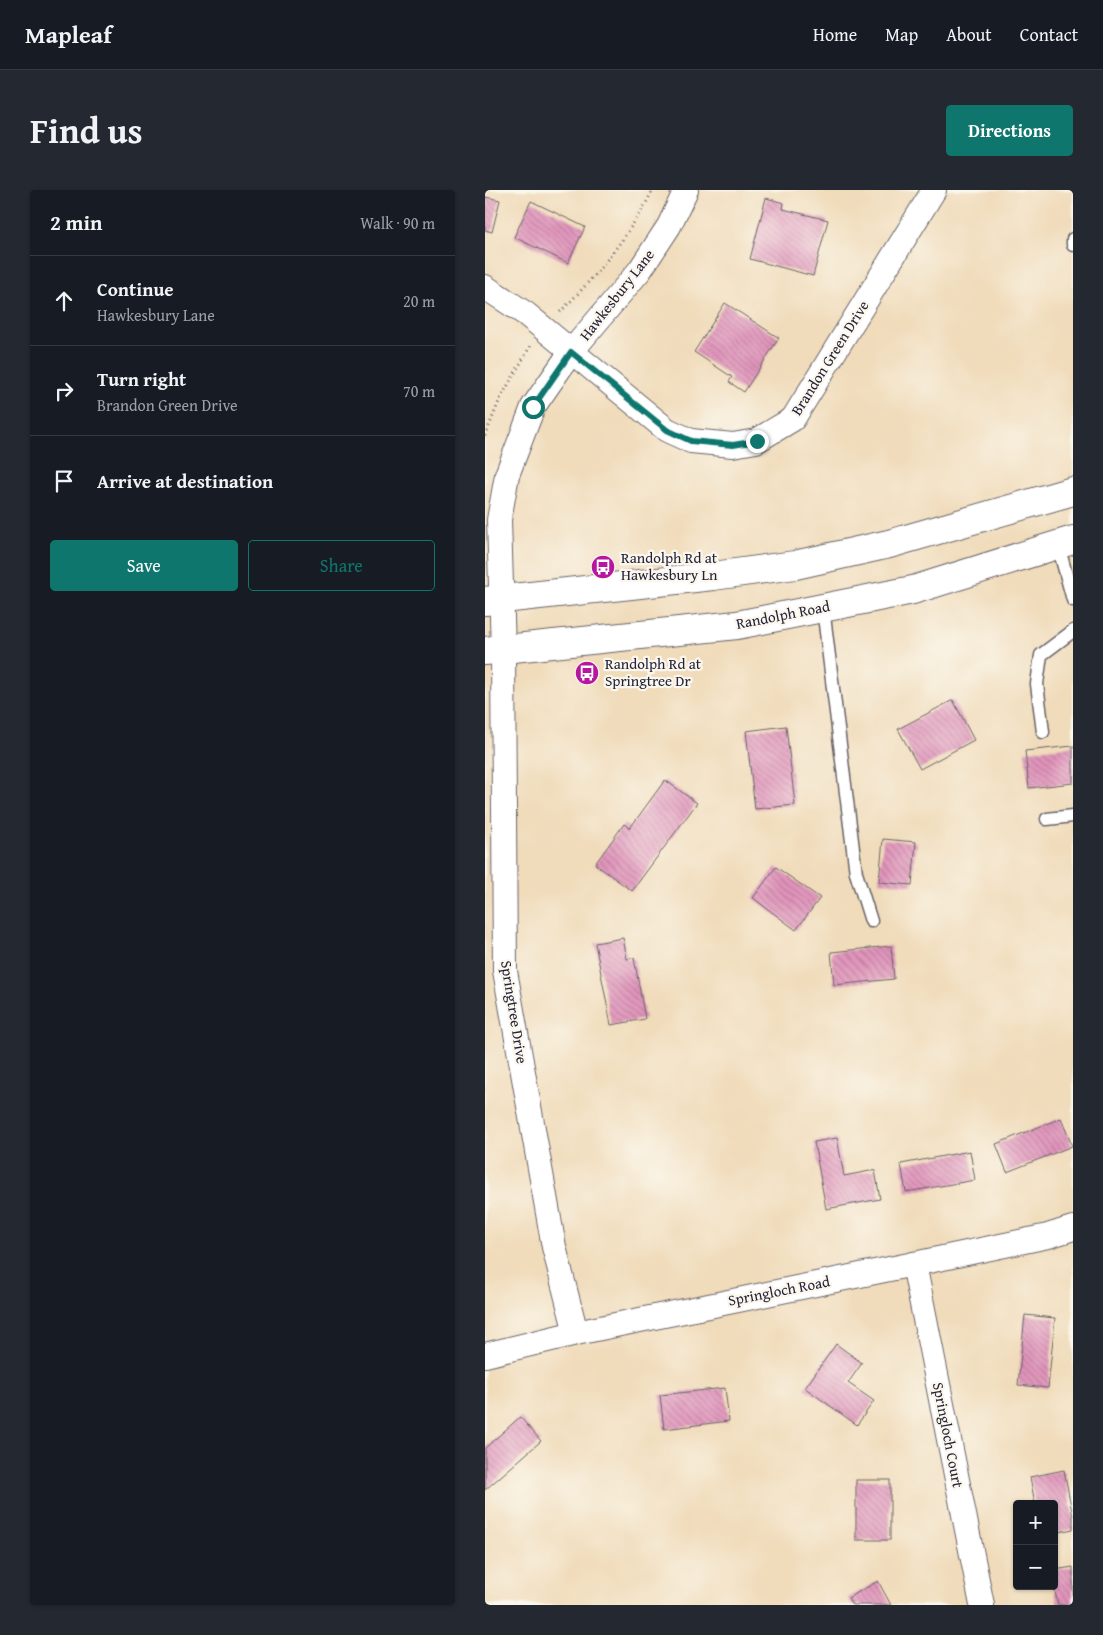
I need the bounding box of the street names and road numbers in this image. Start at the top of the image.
street label: Hawkesbury Lane [574,245,659,345]
street label: Brandon Green Drive [786,296,873,419]
street label: Randolph Road [734,595,832,634]
street label: Springtree Drive [496,959,533,1065]
street label: Springloch Road [726,1270,832,1311]
street label: Springloch Court [928,1380,969,1490]

